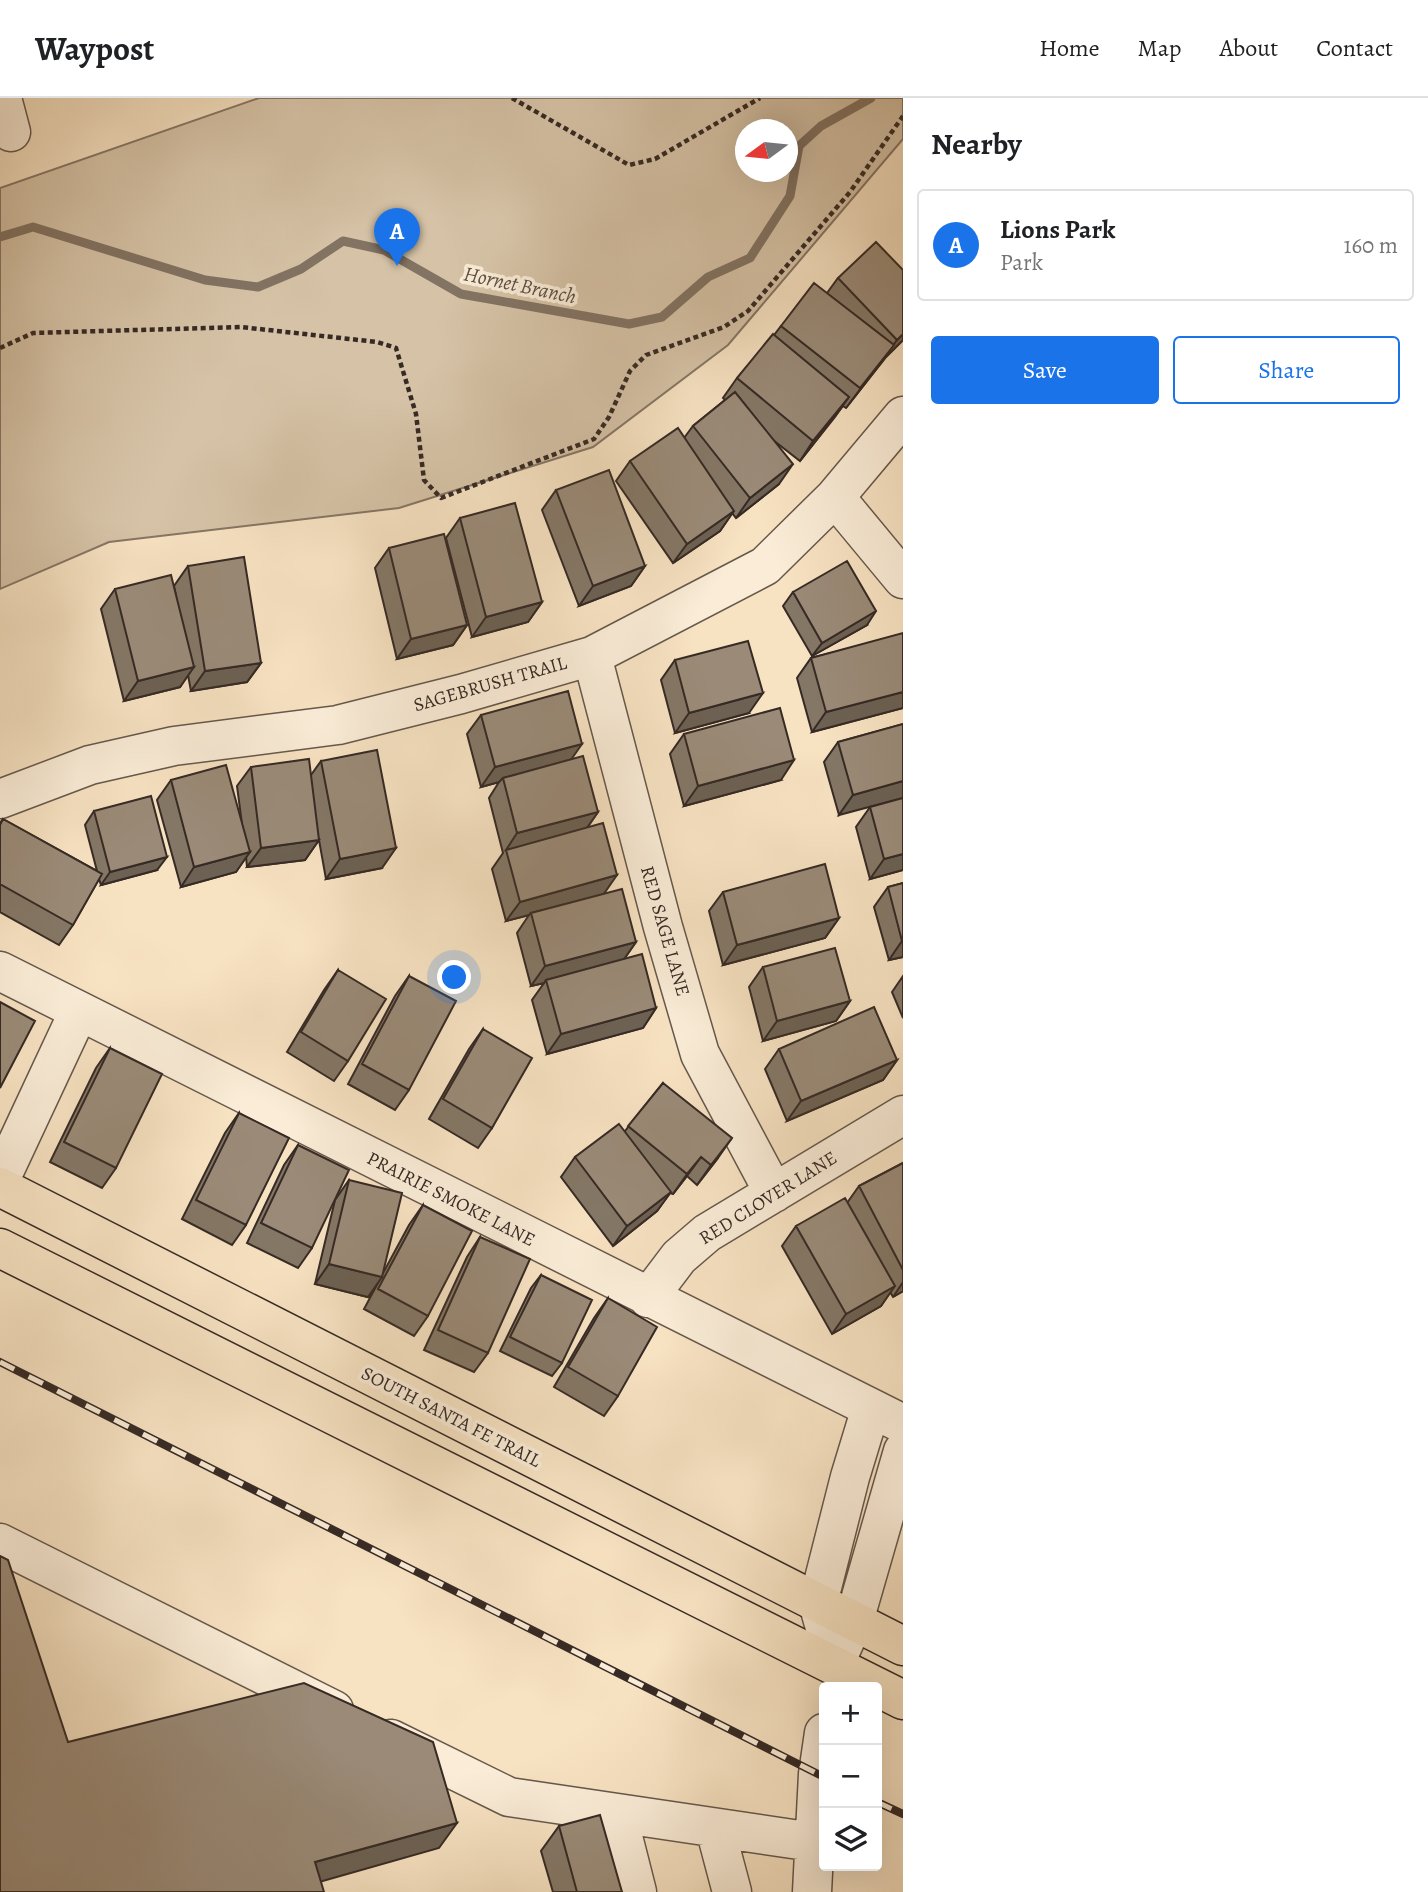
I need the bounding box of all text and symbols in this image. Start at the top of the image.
text: Waypost [35,26,154,71]
text: Home [1039,32,1100,64]
text: Map [1138,32,1182,64]
text: About [1220,32,1278,64]
text: Contact [1316,32,1393,64]
north arrow [735,119,798,182]
text: Nearby [931,124,1022,164]
pin: A [374,208,420,266]
text: Lions Park [1000,212,1115,247]
text: A [949,230,963,261]
text: 160 m [1344,230,1398,261]
text: Park [1000,247,1043,278]
water label: Hornet Branch [461,259,579,311]
button: Save [931,336,1159,404]
button: Share [1173,336,1400,404]
street label: SAGEBRUSH TRAIL [410,650,570,718]
street label: RED SAGE LANE [634,863,696,999]
your location [437,960,471,994]
street label: PRAIRIE SMOKE LANE [362,1145,540,1253]
street label: RED CLOVER LANE [694,1145,842,1251]
street label: SOUTH SANTA FE TRAIL [357,1360,545,1474]
map controls [819,1682,882,1871]
button: + [819,1682,882,1745]
button: − [819,1745,882,1808]
button: layers [819,1808,882,1871]

